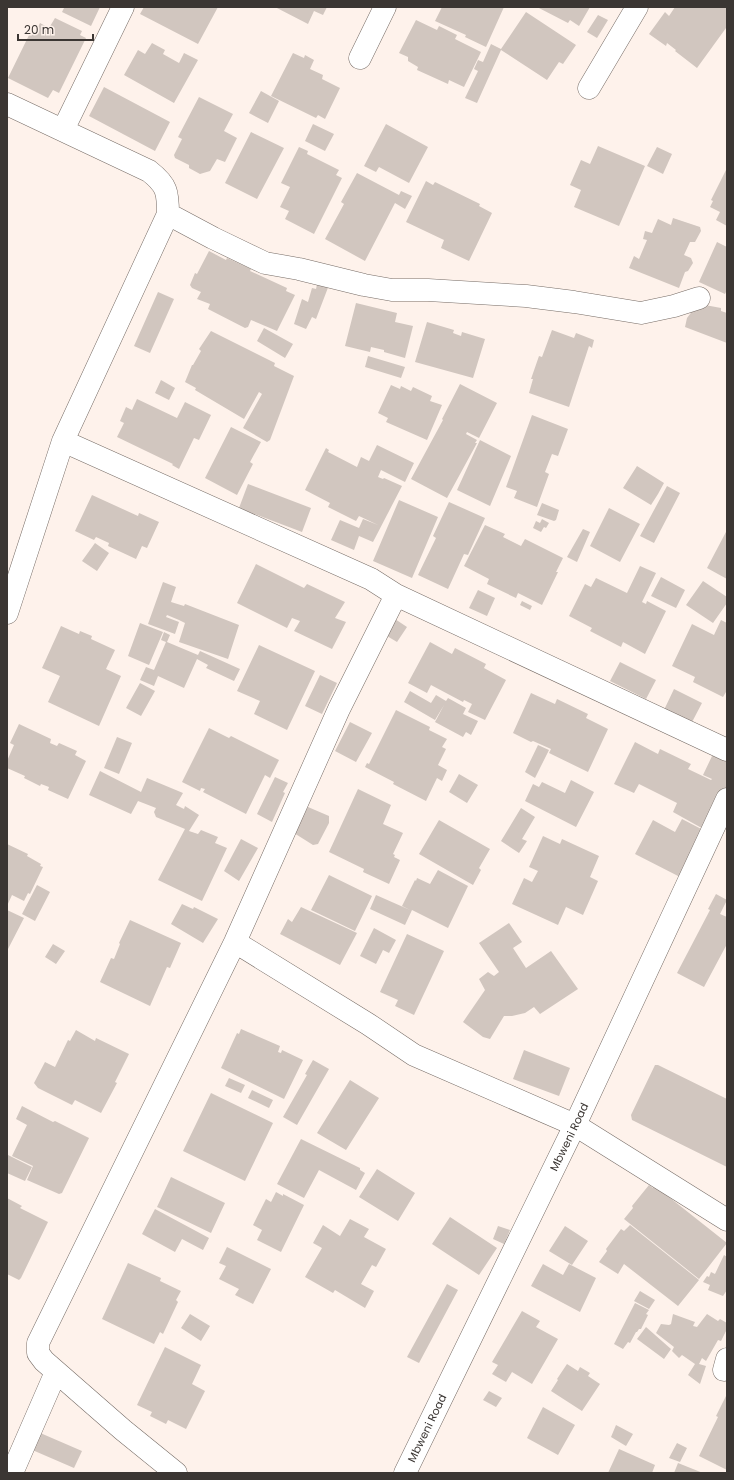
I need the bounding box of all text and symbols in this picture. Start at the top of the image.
scale bar [18,16,93,42]
text: 20 m [24,21,54,38]
street label: Mbweni Road [546,1100,592,1174]
street label: Mbweni Road [403,1391,450,1465]

